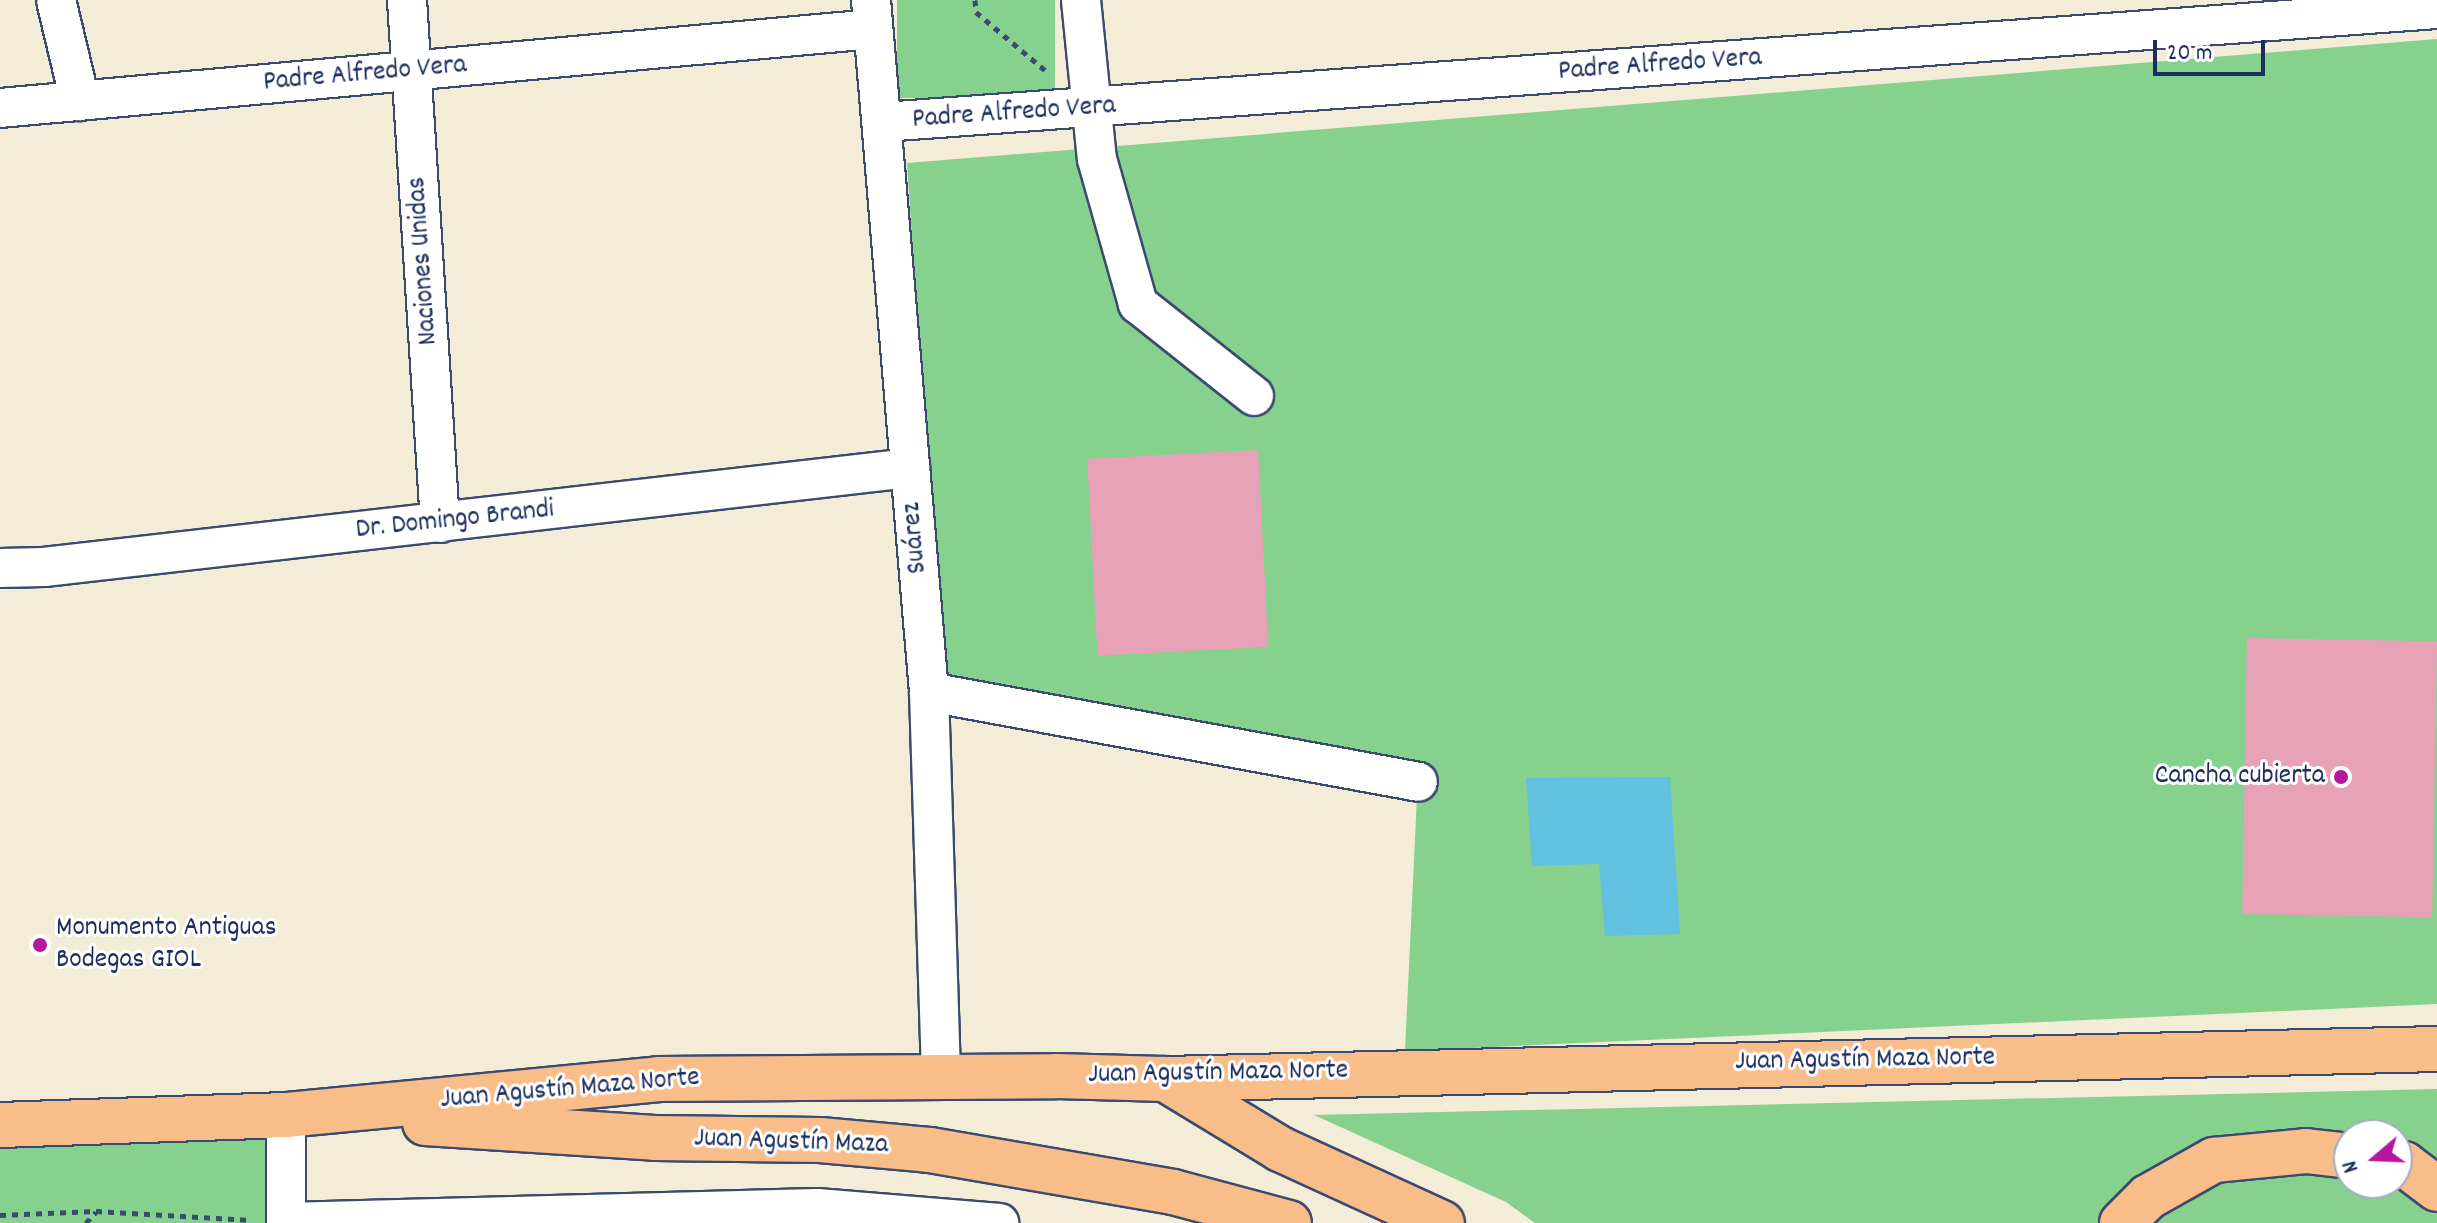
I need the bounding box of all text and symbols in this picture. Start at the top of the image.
scale bar [2157,24,2269,74]
text: 20 m [2167,37,2213,71]
street label: Padre Alfredo Vera [1557,42,1763,90]
street label: Padre Alfredo Vera [262,49,468,101]
street label: Padre Alfredo Vera [911,90,1117,138]
street label: Naciones Unidas [401,176,447,346]
street label: Dr. Domingo Brandi [354,494,556,548]
street label: Suárez [896,501,936,575]
place label: Cancha cubierta [2155,760,2325,794]
marker: Cancha cubierta [2332,768,2350,786]
place label: Monumento Antiguas Bodegas GIOL [56,912,276,978]
marker: Monumento Antiguas Bodegas GIOL [31,936,49,954]
street label: Juan Agustín Maza Norte [1735,1042,1995,1080]
street label: Juan Agustín Maza Norte [1088,1055,1348,1093]
street label: Juan Agustín Maza Norte [439,1062,701,1118]
north arrow [2333,1119,2413,1199]
street label: Juan Agustín Maza [693,1123,889,1163]
text: N [2335,1156,2368,1177]

